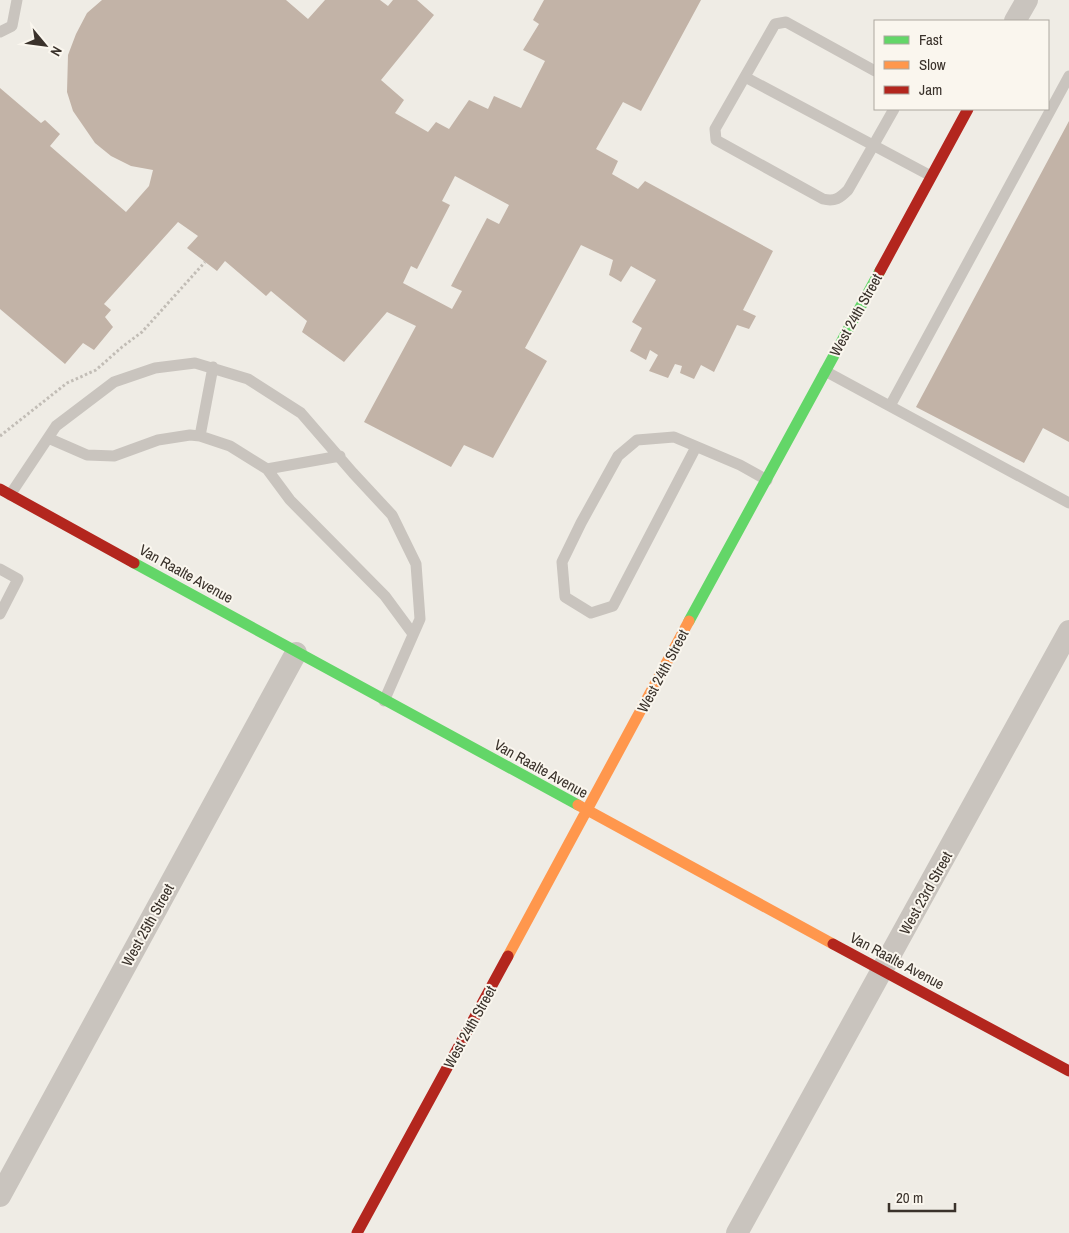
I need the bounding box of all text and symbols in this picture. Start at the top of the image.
north arrow [20,20,70,70]
legend [874,20,1049,110]
text: Fast [919,29,943,50]
text: N [46,43,66,59]
text: Slow [919,54,946,75]
text: Jam [919,79,942,100]
street label: West 24th Street [824,269,887,360]
street label: Van Raalte Avenue [136,539,237,608]
street label: West 24th Street [632,625,694,716]
street label: Van Raalte Avenue [491,734,592,803]
street label: West 23rd Street [894,847,957,938]
street label: West 25th Street [116,879,179,970]
street label: Van Raalte Avenue [846,927,948,994]
street label: West 24th Street [438,981,501,1072]
scale bar [889,1180,955,1212]
text: 20 m [896,1187,923,1208]

